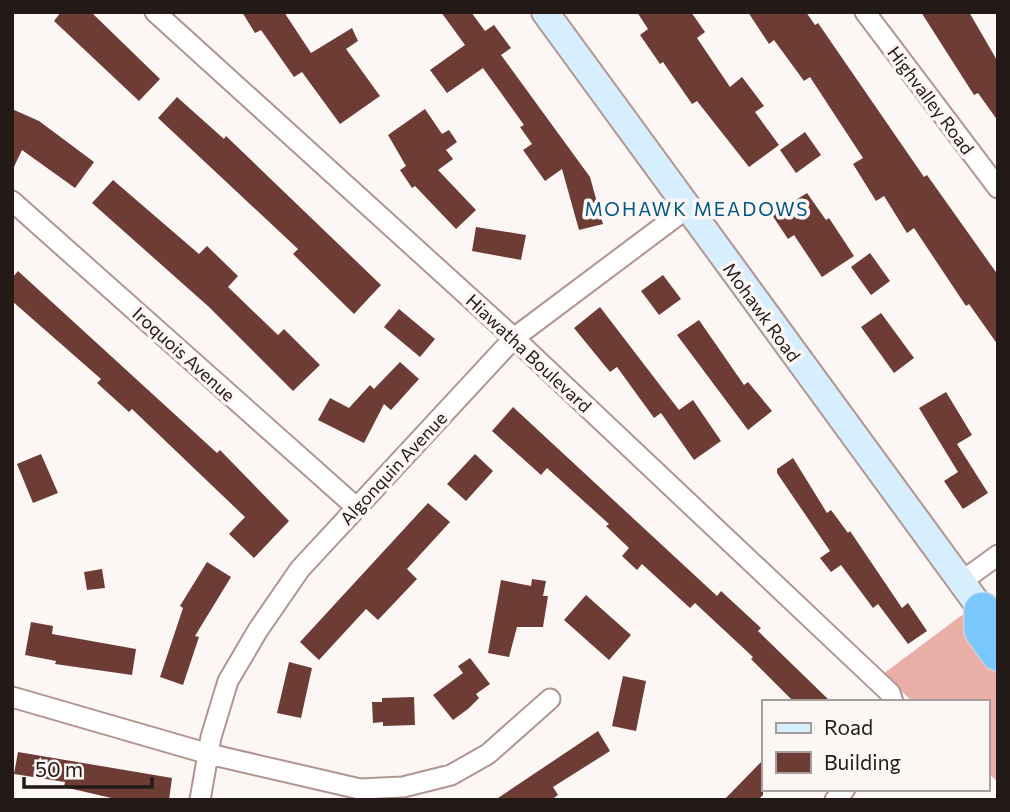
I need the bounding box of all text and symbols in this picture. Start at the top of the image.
street label: Highvalley Road [883,42,979,158]
district label: MOHAWK MEADOWS [585,197,809,220]
street label: Mohawk Road [719,258,805,366]
street label: Hiawatha Boulevard [462,289,596,417]
street label: Iroquois Avenue [128,302,240,406]
street label: Algonquin Avenue [335,407,451,529]
legend [762,700,989,791]
text: Road [824,714,873,739]
scale bar [24,746,152,790]
text: Building [824,749,901,774]
text: 50 m [35,756,83,781]

